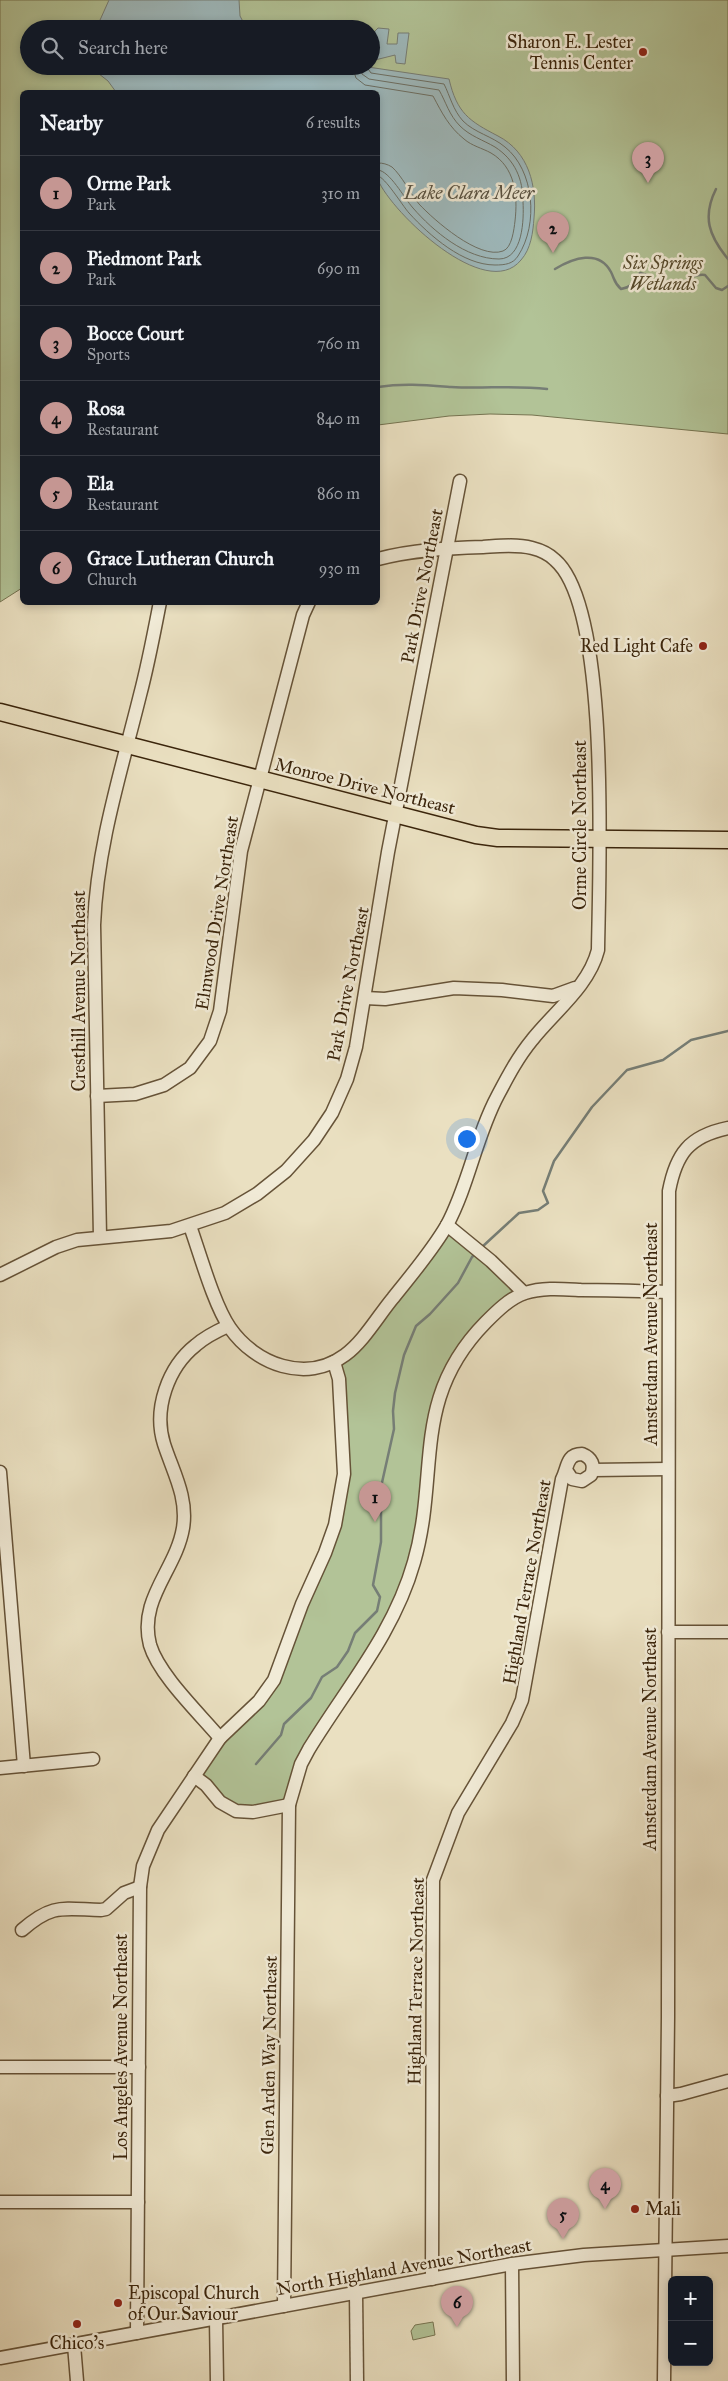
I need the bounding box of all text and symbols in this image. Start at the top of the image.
search box [20,20,380,75]
place label: Sharon E. Lester Tennis Center [507,31,633,74]
icon: search [38,34,66,62]
text: Search here [78,36,168,59]
marker: Sharon E. Lester Tennis Center [637,46,649,58]
text: Nearby [40,110,103,136]
text: 6 results [306,113,360,132]
pin: 3 [632,142,664,183]
text: Orme Park [87,172,171,195]
water label: Lake Clara Meer [403,181,535,204]
text: 1 [53,184,59,203]
text: 310 m [321,184,360,203]
text: Park [87,195,116,214]
pin: 2 [537,212,569,253]
text: Piedmont Park [87,247,201,270]
park label: Six Springs Wetlands [622,252,704,295]
text: 2 [52,259,60,278]
text: 690 m [317,259,360,278]
text: Park [87,270,116,289]
text: Bocce Court [87,322,184,345]
text: 3 [53,334,59,353]
text: 760 m [317,334,360,353]
text: Sports [87,345,130,364]
text: Rosa [87,397,125,420]
text: 4 [52,409,60,428]
text: 840 m [316,409,360,428]
text: Restaurant [87,420,159,439]
text: Ela [87,472,114,495]
text: 5 [52,484,60,503]
text: 860 m [317,484,360,503]
text: Restaurant [87,495,159,514]
street label: Park Drive Northeast [396,506,448,665]
text: Grace Lutheran Church [87,547,274,570]
text: 6 [52,559,60,578]
text: 930 m [319,559,360,578]
text: Church [87,570,137,589]
place label: Red Light Cafe [580,635,693,658]
marker: Red Light Cafe [697,640,709,652]
street label: Orme Circle Northeast [569,739,591,910]
street label: Monroe Drive Northeast [272,753,458,819]
street label: Elmwood Drive Northeast [191,814,243,1012]
street label: Cresthill Avenue Northeast [68,890,90,1092]
street label: Park Drive Northeast [322,904,374,1063]
your location [454,1126,480,1152]
street label: Amsterdam Avenue Northeast [640,1222,662,1447]
street label: Highland Terrace Northeast [498,1477,557,1686]
pin: 1 [359,1481,391,1522]
street label: Amsterdam Avenue Northeast [639,1627,661,1852]
street label: Highland Terrace Northeast [403,1876,430,2085]
street label: Los Angeles Avenue Northeast [110,1933,133,2160]
street label: Glen Arden Way Northeast [256,1955,282,2155]
pin: 4 [589,2168,621,2209]
pin: 5 [547,2198,579,2239]
place label: Mali [645,2198,681,2220]
marker: Mali [629,2203,641,2215]
street label: North Highland Avenue Northeast [275,2234,534,2301]
map controls [668,2276,713,2366]
button: + [668,2276,713,2321]
place label: Episcopal Church of Our Saviour [128,2282,260,2325]
pin: 6 [441,2286,473,2327]
marker: Episcopal Church of Our Saviour [112,2297,124,2309]
marker: Chico's [71,2318,83,2330]
button: − [668,2321,713,2366]
place label: Chico's [50,2332,104,2354]

